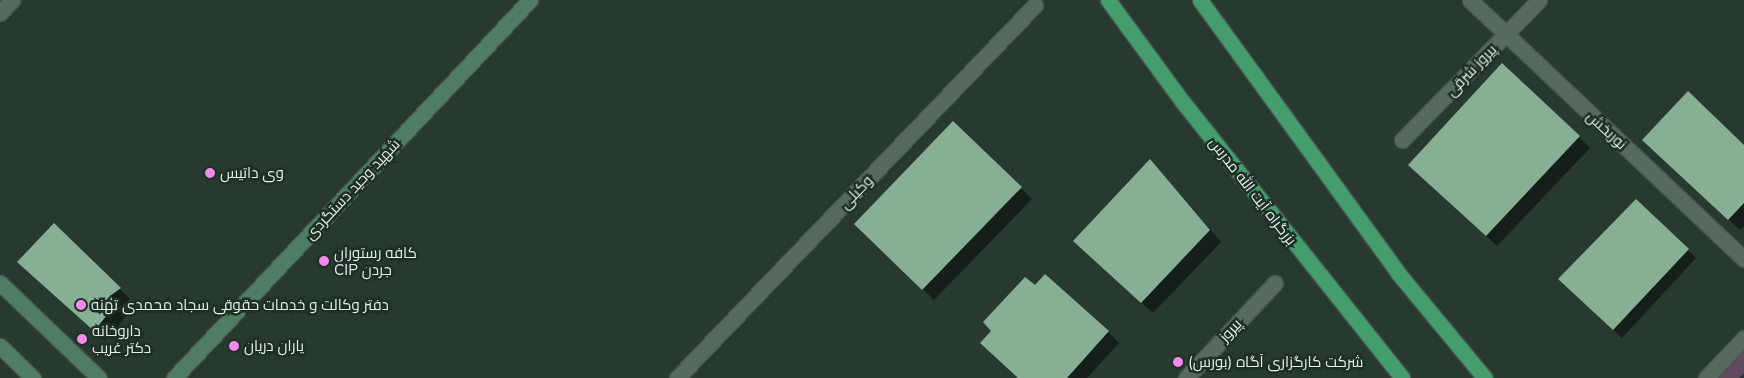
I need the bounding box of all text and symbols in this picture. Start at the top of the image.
street label: پیروز شرقی [1442,40,1500,100]
street label: نوربخش [1583,107,1631,153]
street label: بزرگراه آیت الله مدرس [1205,134,1301,248]
street label: شهید وحید دستگردی [301,135,403,243]
place label: وی داتیس [220,164,284,182]
marker: وی داتیس [204,167,216,179]
street label: وكيلی [836,171,876,213]
place label: كافه رستوران CIP جردن [334,243,417,278]
marker: كافه رستوران CIP جردن [318,255,330,267]
place label: دفتر وکالت و خدمات حقوقی سجاد محمدی تهنه [91,296,389,314]
marker: دفتر وکالت و خدمات حقوقی سجاد محمدی تهنه [75,299,87,311]
street label: پیروز [1215,315,1245,345]
place label: داروخانه دکتر غریب [92,321,151,356]
marker: داروخانه دکتر غریب [76,333,88,345]
place label: یاران دریان [244,337,304,355]
marker: یاران دریان [228,340,240,352]
place label: شرکت کارگزاری آگاه (بورس) [1188,353,1363,371]
marker: شرکت کارگزاری آگاه (بورس) [1172,356,1184,368]

